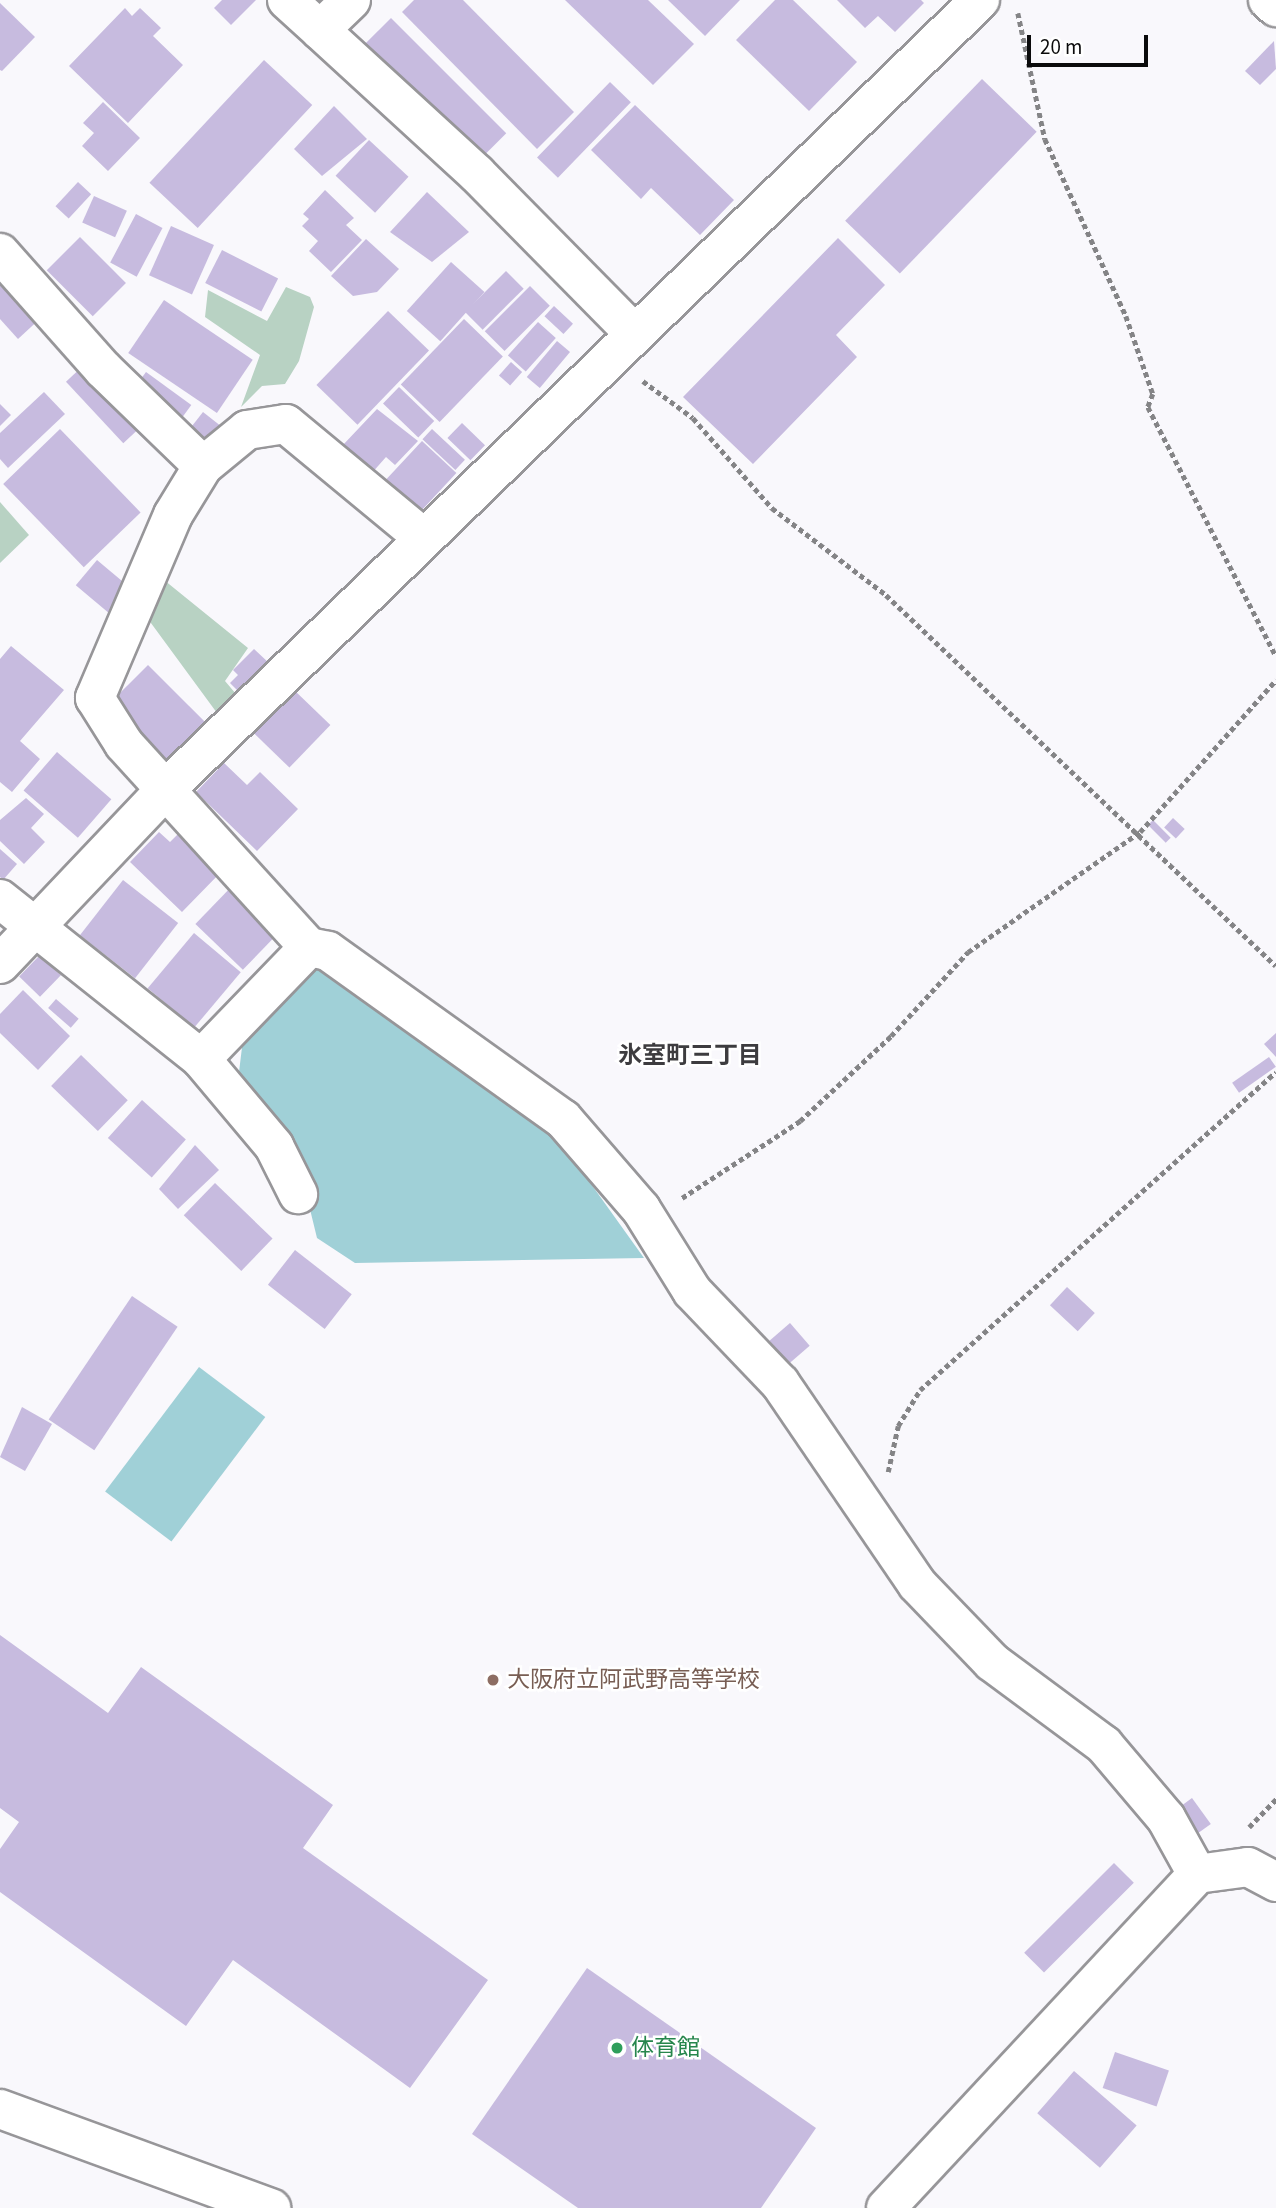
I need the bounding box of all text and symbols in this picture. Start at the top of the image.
scale bar [1031,21,1152,65]
text: 20 m [1040,32,1082,62]
district label: 氷室町三丁目 [618,1042,762,1070]
place label: 大阪府立阿武野高等学校 [507,1666,760,1694]
marker: 大阪府立阿武野高等学校 [485,1672,501,1688]
place label: 体育館 [631,2034,700,2062]
marker: 体育館 [609,2040,625,2056]

